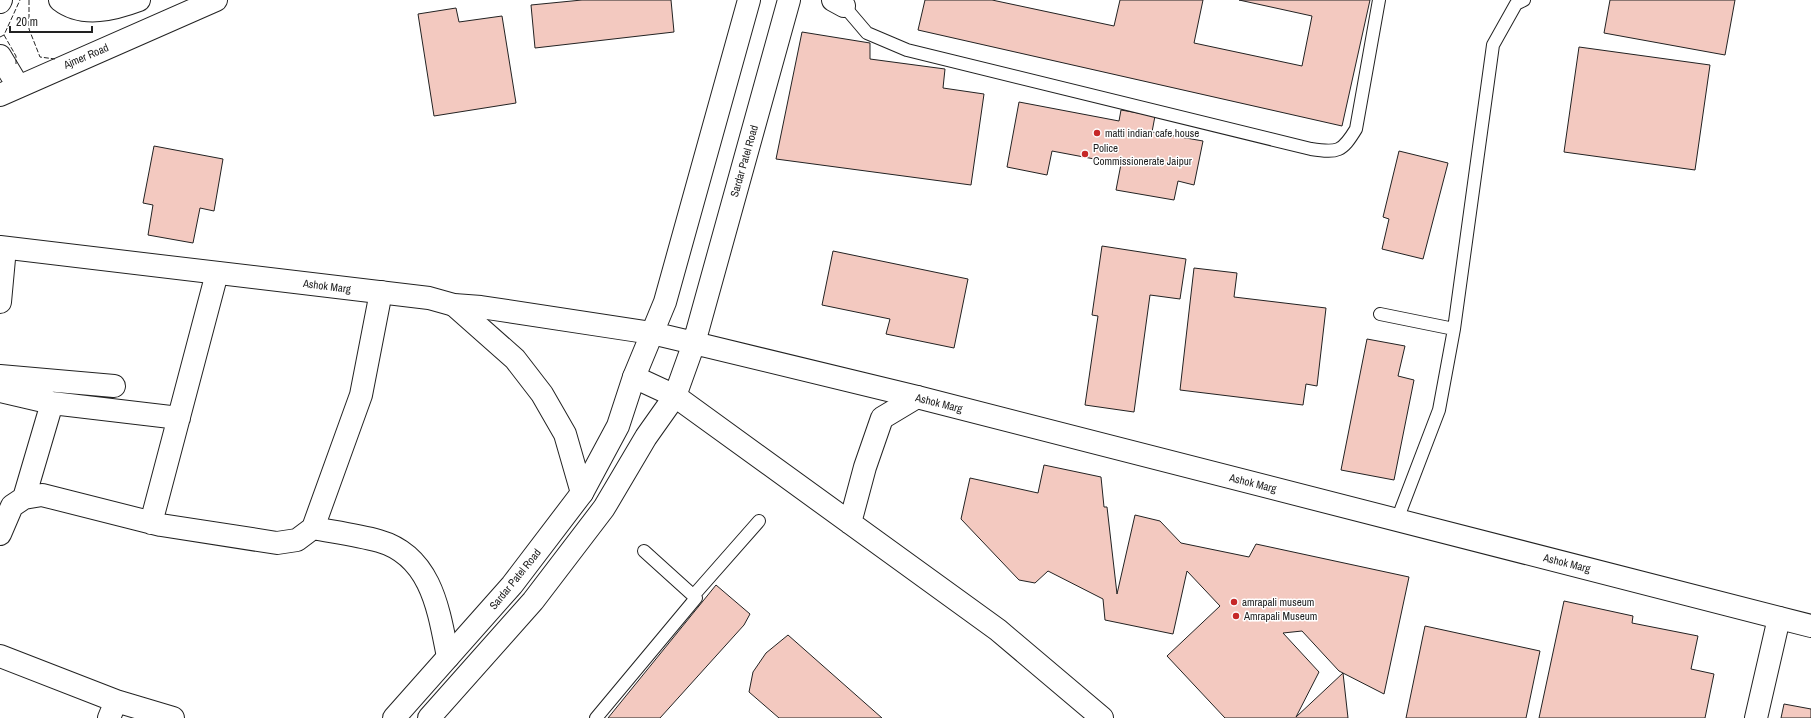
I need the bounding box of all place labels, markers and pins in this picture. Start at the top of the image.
place label: matti indian cafe house [1105,126,1199,140]
marker: matti indian cafe house [1092,128,1102,138]
place label: Police Commissionerate Jaipur [1093,141,1192,168]
marker: Police Commissionerate Jaipur [1080,149,1090,159]
place label: amrapali museum [1242,595,1314,609]
marker: amrapali museum [1229,597,1239,607]
place label: Amrapali Museum [1243,609,1317,623]
marker: Amrapali Museum [1231,611,1241,621]

